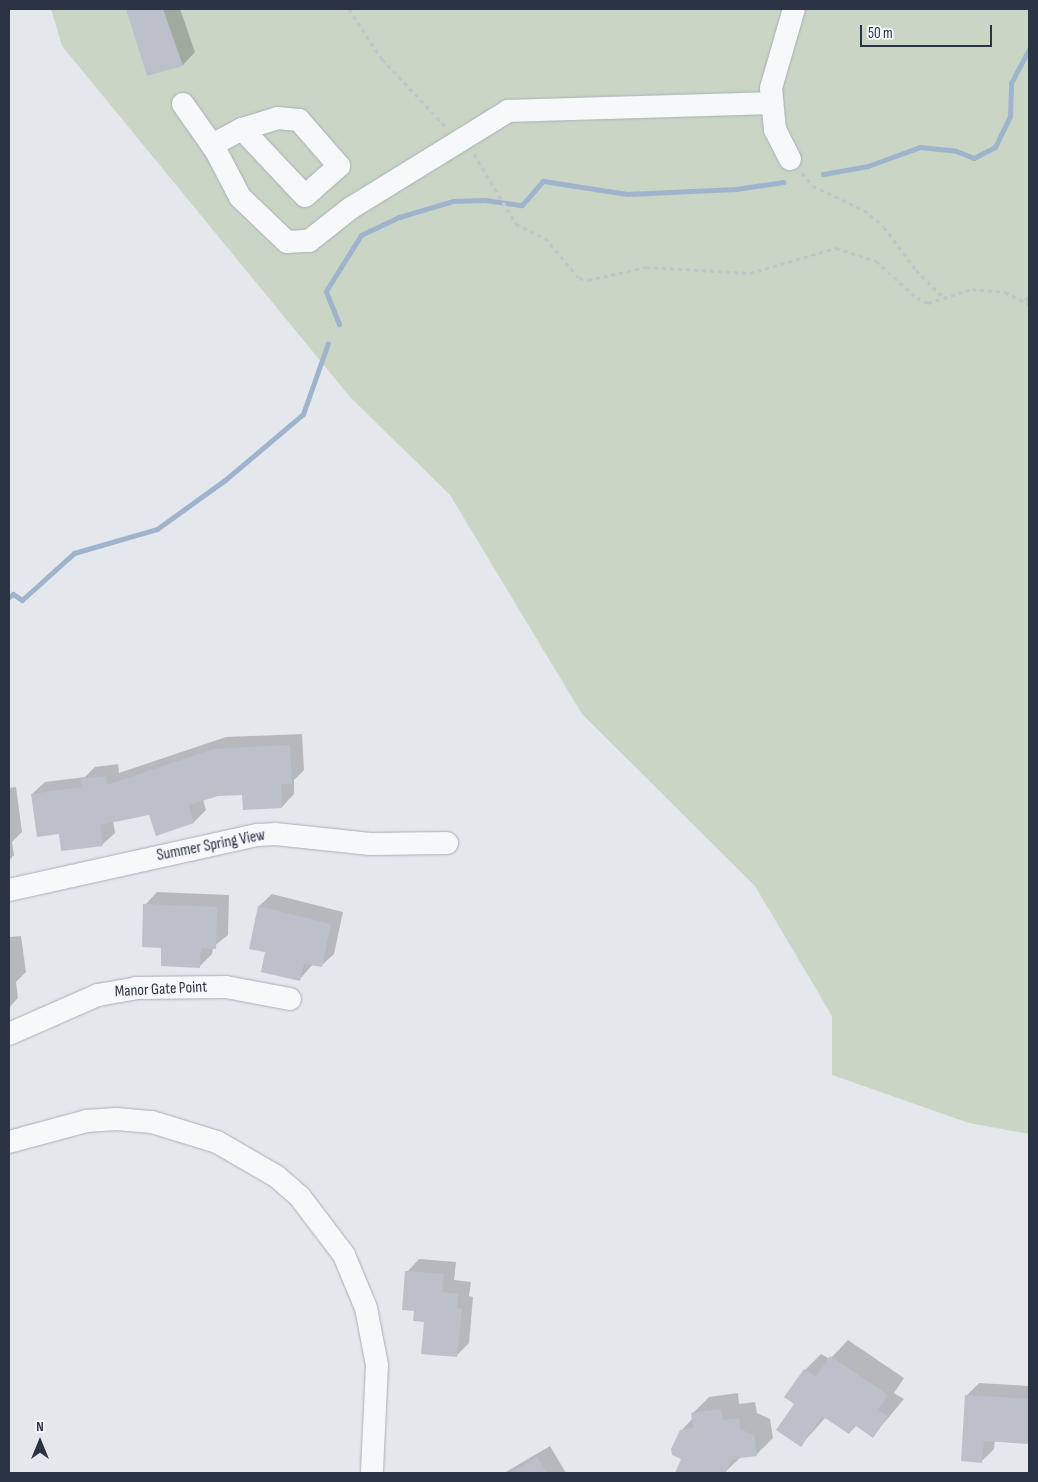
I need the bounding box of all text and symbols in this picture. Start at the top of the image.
scale bar [863,15,996,47]
text: 50 m [868,24,893,43]
street label: Summer Spring View [155,826,267,866]
street label: Manor Gate Point [114,978,208,1002]
north arrow [15,1417,65,1467]
text: N [36,1418,44,1435]

